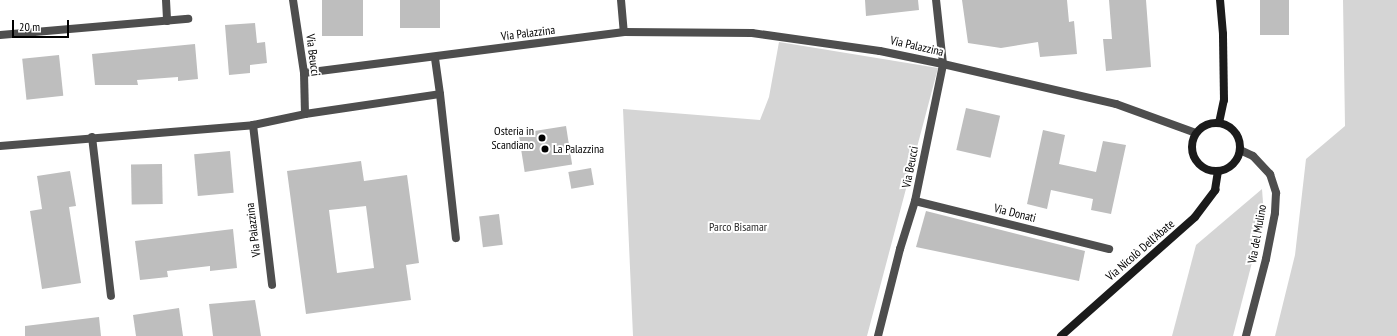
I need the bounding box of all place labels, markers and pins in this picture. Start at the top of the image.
place label: Osteria in Scandiano [491,124,534,152]
marker: Osteria in Scandiano [537,133,547,143]
place label: La Palazzina [553,142,604,156]
marker: La Palazzina [540,144,550,154]

